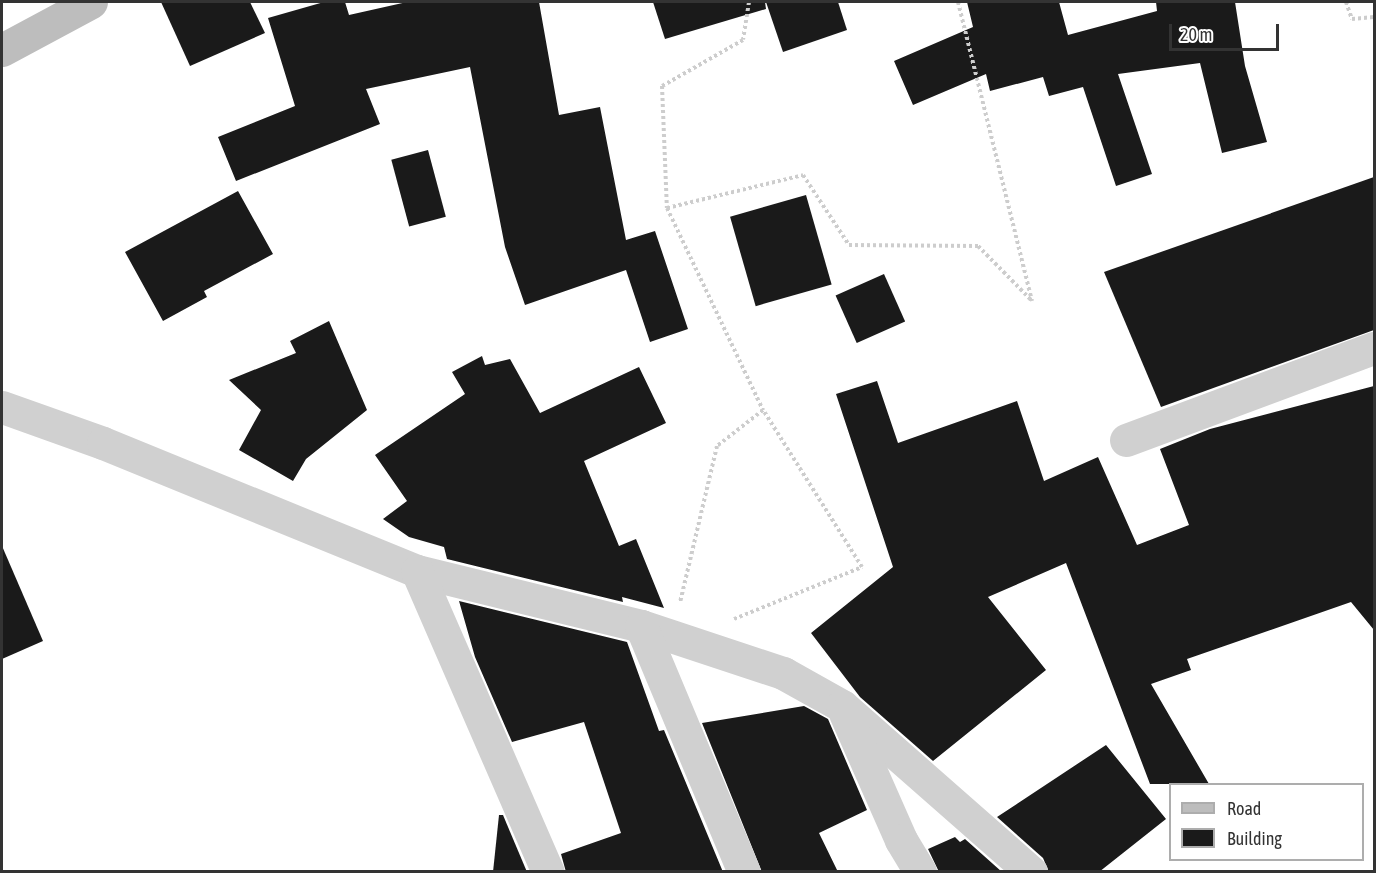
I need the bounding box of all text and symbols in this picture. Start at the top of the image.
scale bar [1172,12,1282,50]
text: 20 m [1180,24,1212,45]
legend [1169,783,1364,861]
text: Road [1227,798,1261,819]
text: Building [1227,828,1282,849]

